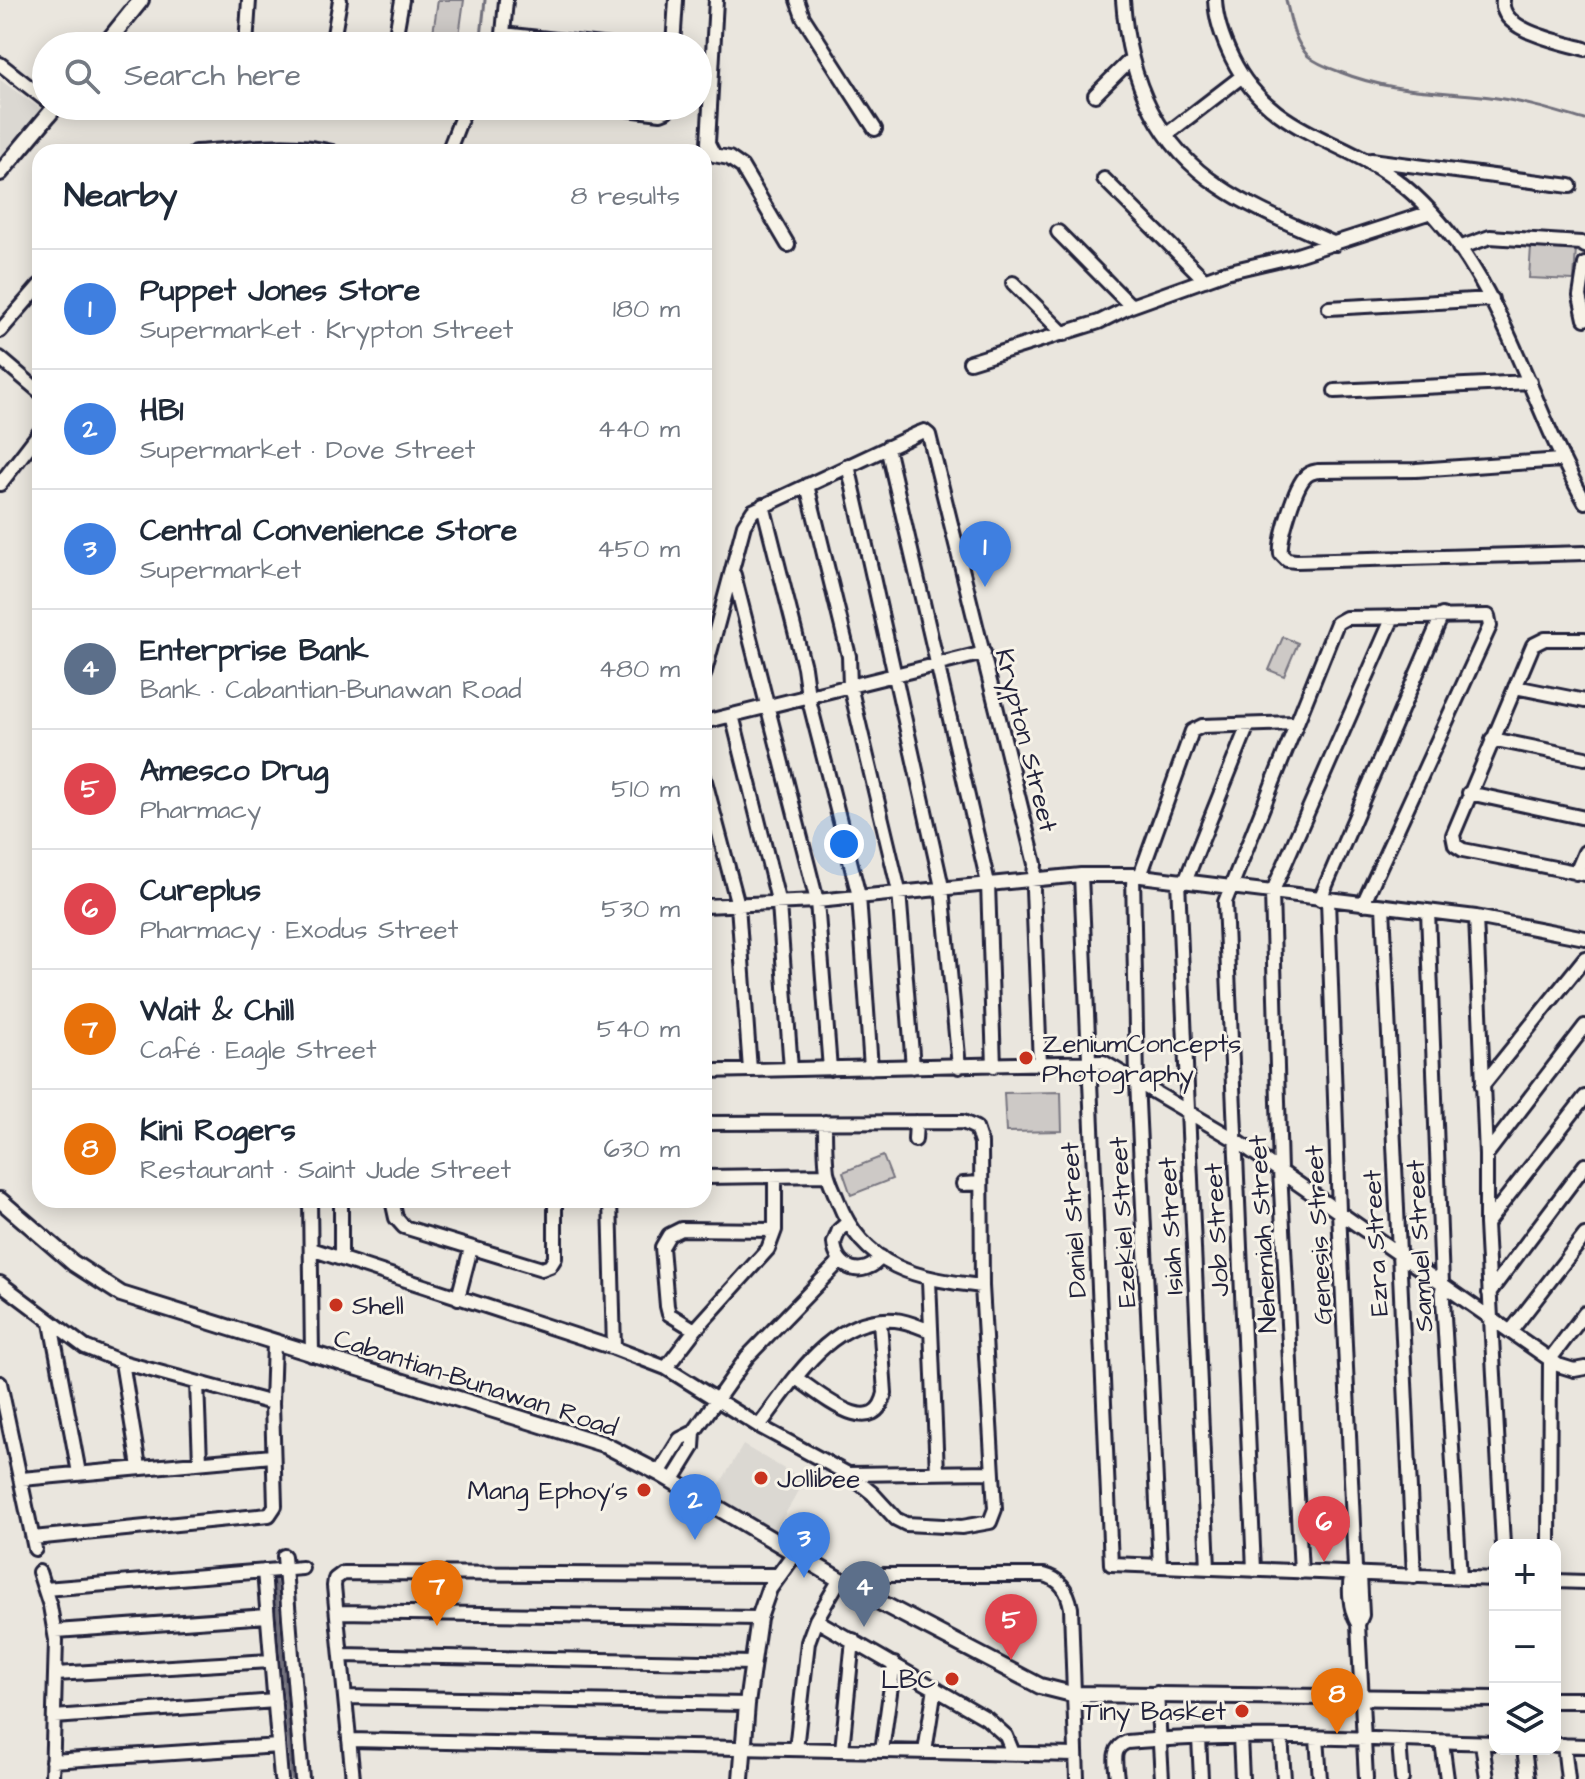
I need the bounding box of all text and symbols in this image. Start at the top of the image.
search box [32,32,712,120]
icon: search [60,54,104,98]
text: Search here [124,55,301,97]
text: Nearby [64,172,178,220]
text: 8 results [570,178,680,214]
text: Puppet Jones Store [140,270,420,312]
text: 1 [88,291,92,327]
text: 180 m [613,291,680,327]
text: Supermarket · Krypton Street [140,312,513,348]
text: HB1 [140,390,183,432]
text: 2 [83,411,97,447]
text: 440 m [598,411,680,447]
text: Supermarket · Dove Street [140,432,475,468]
text: Central Convenience Store [140,510,517,552]
pin: 1 [959,521,1011,587]
text: 3 [83,531,97,567]
text: 450 m [597,531,680,567]
text: Supermarket [140,552,301,588]
text: Enterprise Bank [140,630,369,672]
street label: Krypton Street [984,645,1066,837]
text: 4 [81,651,99,687]
text: 480 m [598,651,680,687]
text: Bank · Cabantian-Bunawan Road [140,672,522,708]
text: Amesco Drug [140,750,328,792]
text: 5 [81,771,99,807]
text: 510 m [611,771,680,807]
text: Pharmacy [140,792,261,828]
your location [824,824,864,864]
text: Cureplus [140,870,261,912]
text: 6 [82,891,98,927]
text: 530 m [601,891,680,927]
text: Pharmacy · Exodus Street [140,912,458,948]
text: Wait & Chill [140,990,294,1032]
text: 7 [82,1011,98,1047]
text: 540 m [597,1011,680,1047]
place label: ZeniumConcepts Photography [1042,1026,1241,1094]
text: Café · Eagle Street [140,1032,376,1068]
marker: ZeniumConcepts Photography [1017,1049,1035,1067]
text: Kini Rogers [140,1110,296,1152]
text: 8 [82,1131,98,1167]
text: 630 m [603,1131,680,1167]
street label: Nehemiah Street [1240,1134,1286,1334]
street label: Ezekiel Street [1101,1135,1145,1308]
street label: Daniel Street [1052,1141,1096,1299]
street label: Genesis Street [1296,1144,1342,1326]
text: Restaurant · Saint Jude Street [140,1152,511,1188]
street label: Isiah Street [1149,1156,1193,1296]
street label: Samuel Street [1397,1159,1442,1333]
street label: Job Street [1196,1162,1238,1298]
street label: Ezra Street [1354,1168,1398,1317]
place label: Shell [352,1288,404,1324]
marker: Shell [327,1296,345,1314]
street label: Cabantian-Bunawan Road [329,1320,622,1446]
place label: Jollibee [777,1461,860,1497]
marker: Jollibee [752,1469,770,1487]
place label: Mang Ephoy's [468,1473,628,1511]
pin: 2 [669,1474,721,1540]
marker: Mang Ephoy's [635,1481,653,1499]
pin: 6 [1298,1496,1350,1562]
pin: 3 [778,1512,830,1578]
map controls [1489,1539,1561,1755]
button: + [1489,1539,1561,1611]
pin: 7 [411,1560,463,1626]
pin: 4 [838,1561,890,1627]
pin: 5 [985,1594,1037,1660]
button: − [1489,1611,1561,1683]
place label: LBC [881,1662,936,1698]
pin: 8 [1311,1668,1363,1734]
marker: LBC [943,1670,961,1688]
button: layers [1489,1683,1561,1755]
place label: Tiny Basket [1083,1694,1226,1732]
marker: Tiny Basket [1233,1702,1251,1720]

